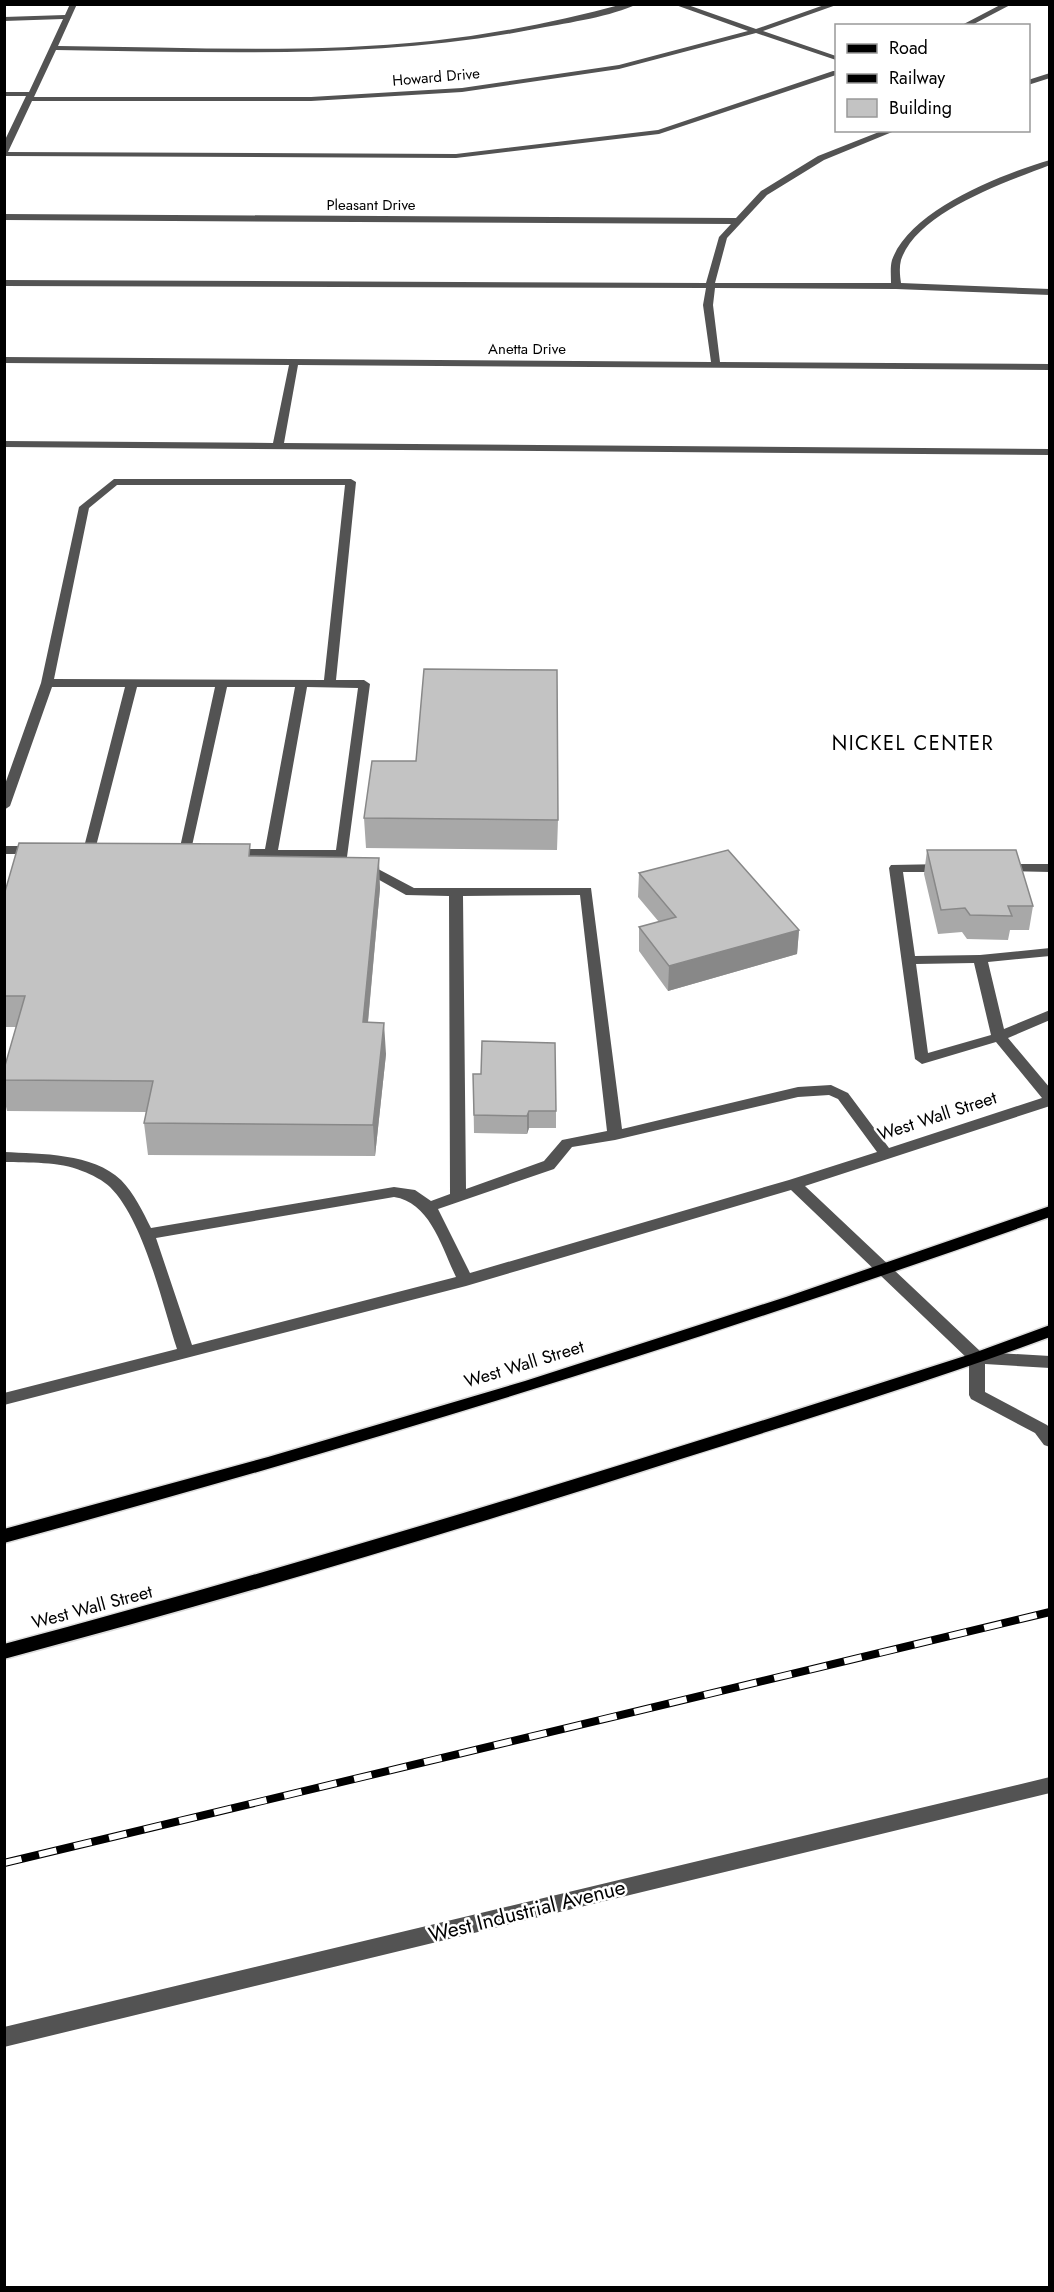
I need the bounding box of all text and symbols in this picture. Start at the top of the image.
legend [835,24,1030,132]
text: Road [889,35,928,61]
street label: Howard Drive [391,62,481,92]
text: Railway [889,65,945,91]
text: Building [889,95,952,121]
street label: Pleasant Drive [326,194,416,216]
street label: Anetta Drive [488,338,566,360]
district label: NICKEL CENTER [832,729,994,758]
street label: West Wall Street [874,1084,1001,1148]
street label: West Wall Street [461,1333,588,1395]
street label: West Wall Street [29,1578,156,1636]
street label: West Industrial Avenue [426,1872,629,1950]

